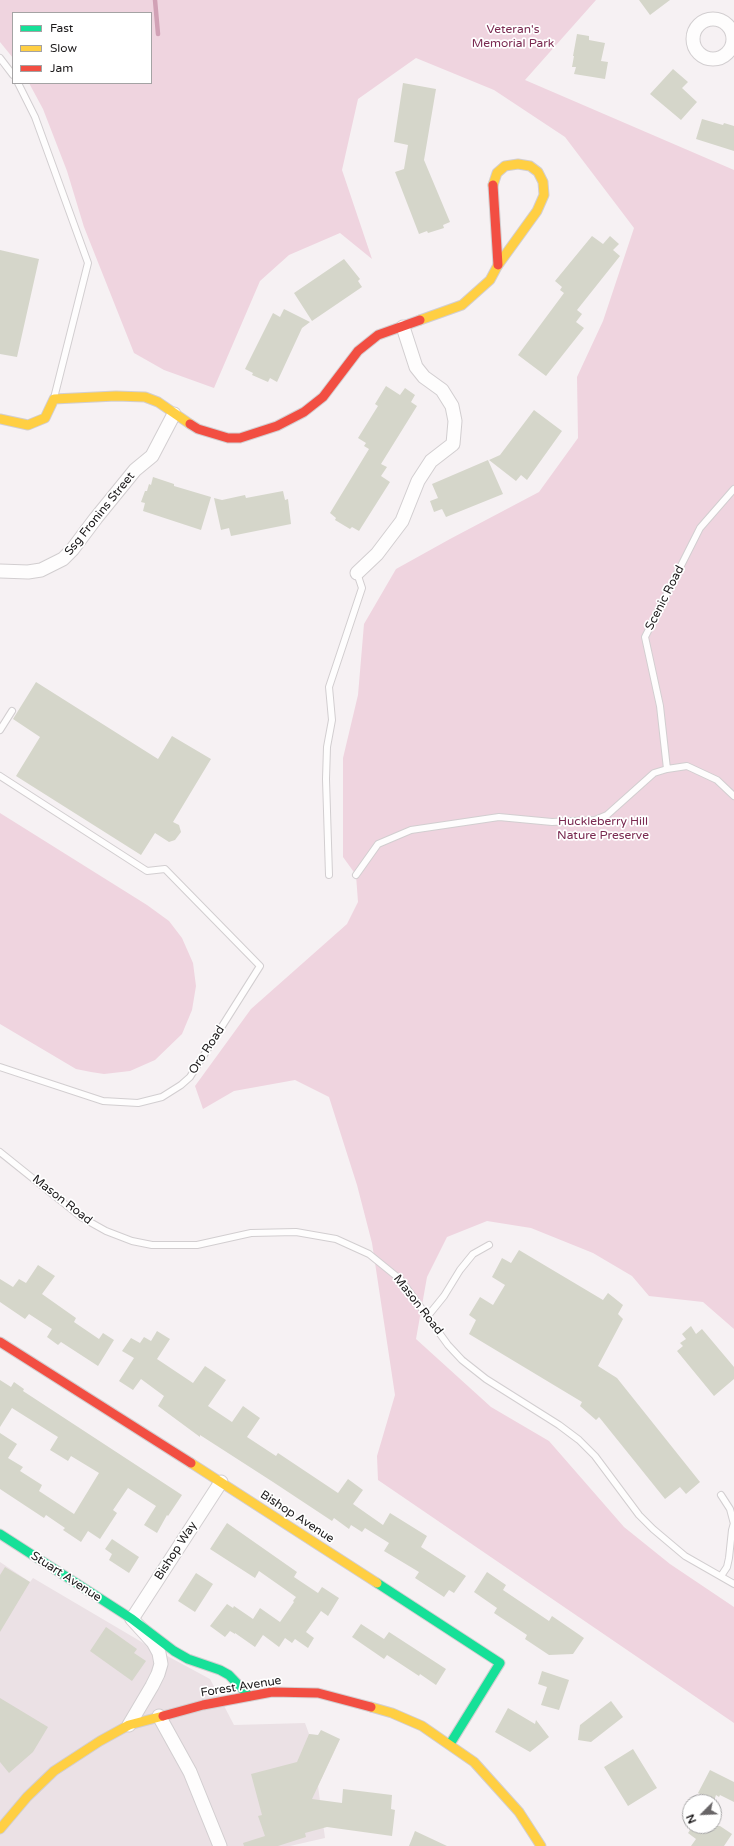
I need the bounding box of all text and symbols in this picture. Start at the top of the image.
legend [12,12,152,84]
text: Fast [50,21,73,35]
park label: Veteran's Memorial Park [472,23,554,51]
text: Slow [50,41,77,55]
text: Jam [50,61,73,75]
street label: Ssg Fronins Street [62,469,138,559]
street label: Scenic Road [643,563,687,633]
park label: Huckleberry Hill Nature Preserve [557,815,649,843]
street label: Oro Road [186,1023,228,1077]
street label: Mason Road [29,1172,95,1228]
street label: Mason Road [390,1272,446,1338]
street label: Bishop Avenue [257,1488,337,1546]
street label: Bishop Way [152,1519,200,1583]
street label: Stuart Avenue [28,1549,104,1605]
street label: Forest Avenue [200,1673,282,1701]
north arrow [682,1794,722,1834]
text: N [684,1812,699,1825]

